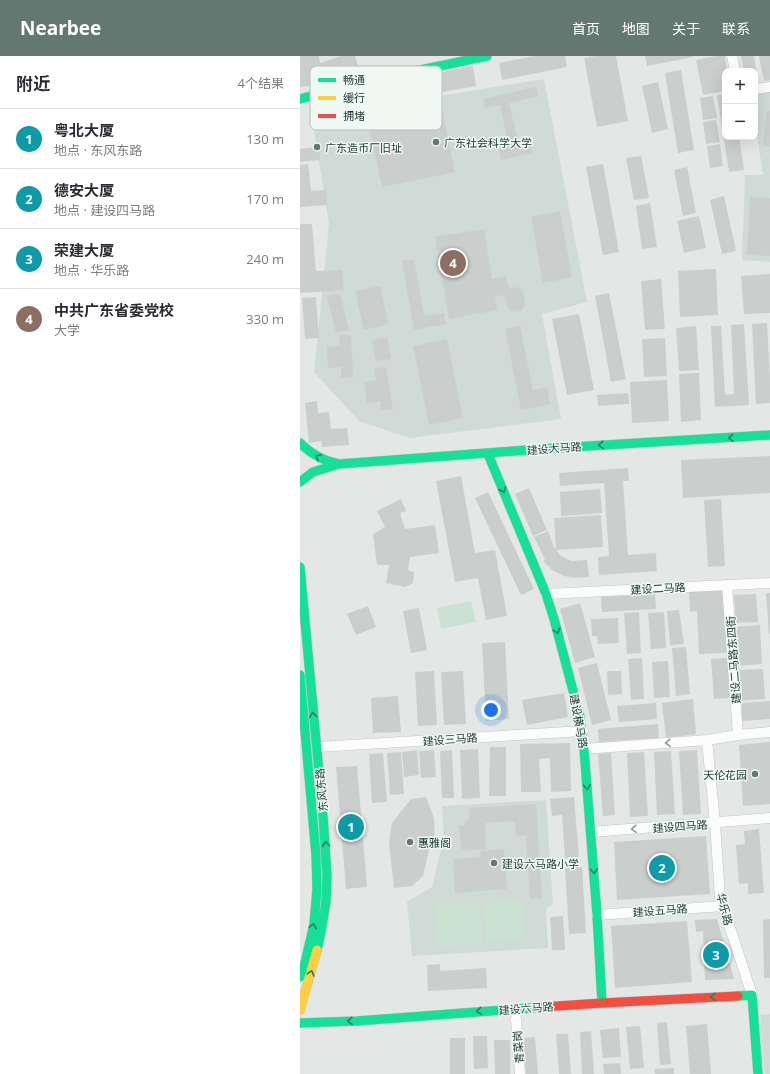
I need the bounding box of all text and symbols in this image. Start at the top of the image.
text: Nearbee [20,15,101,41]
text: 首页 [572,19,600,38]
text: 地图 [622,19,650,38]
text: 关于 [672,19,700,38]
text: 联系 [722,19,750,38]
legend [310,66,442,130]
map controls [722,68,758,140]
button: + [722,68,758,104]
text: 附近 [16,72,50,95]
text: 畅通 [343,72,365,87]
text: 4个结果 [238,74,284,92]
text: 缓行 [343,90,365,105]
button: − [722,104,758,140]
text: 拥堵 [343,108,365,123]
text: 粤北大厦 [54,120,114,140]
text: 1 [25,130,33,148]
text: 130 m [246,130,284,148]
place label: 广东社会科学大学 [444,135,532,150]
marker: 广东社会科学大学 [431,137,441,147]
place label: 广东造币厂旧址 [325,140,402,155]
text: 地点 · 东风东路 [54,141,142,159]
marker: 广东造币厂旧址 [312,142,322,152]
text: 德安大厦 [54,180,114,200]
text: 2 [25,190,33,208]
text: 170 m [246,190,284,208]
text: 地点 · 建设四马路 [54,201,155,219]
text: 荣建大厦 [54,240,114,260]
pin: 4 [440,248,466,278]
text: 3 [25,250,33,268]
text: 240 m [246,250,284,268]
text: 地点 · 华乐路 [54,261,129,279]
text: 中共广东省委党校 [54,300,174,320]
text: 4 [25,310,33,328]
text: 330 m [246,310,284,328]
text: 大学 [54,321,80,339]
one-way arrow [728,433,734,442]
street label: 建设大马路 [526,439,582,457]
one-way arrow [598,441,604,450]
one-way arrow [314,454,322,462]
one-way arrow [498,485,506,493]
street label: 建设二马路 [630,579,686,597]
street label: 建设二马路东四街 [722,616,744,704]
one-way arrow [552,628,561,635]
street label: 建设横马路 [567,693,591,749]
your location [481,700,501,720]
one-way arrow [309,712,318,718]
street label: 建设三马路 [422,730,478,748]
one-way arrow [665,738,671,747]
street label: 东风东路 [312,767,330,813]
place label: 天伦花园 [703,767,747,782]
marker: 天伦花园 [750,769,760,779]
one-way arrow [583,784,592,791]
pin: 1 [338,812,364,842]
street label: 建设四马路 [652,817,708,835]
one-way arrow [631,825,637,834]
place label: 惠雅阁 [418,835,451,850]
marker: 惠雅阁 [405,837,415,847]
one-way arrow [321,841,330,847]
pin: 2 [649,853,675,883]
place label: 建设六马路小学 [502,856,579,871]
marker: 建设六马路小学 [489,858,499,868]
one-way arrow [589,868,598,874]
street label: 华乐路 [713,891,737,927]
street label: 建设五马路 [632,901,688,919]
one-way arrow [308,923,317,929]
pin: 3 [703,940,729,970]
one-way arrow [307,969,315,976]
one-way arrow [710,992,716,1001]
street label: 建设六马路 [498,999,554,1017]
one-way arrow [476,1007,482,1016]
one-way arrow [347,1017,353,1025]
street label: 青菜岗 [509,1030,527,1064]

